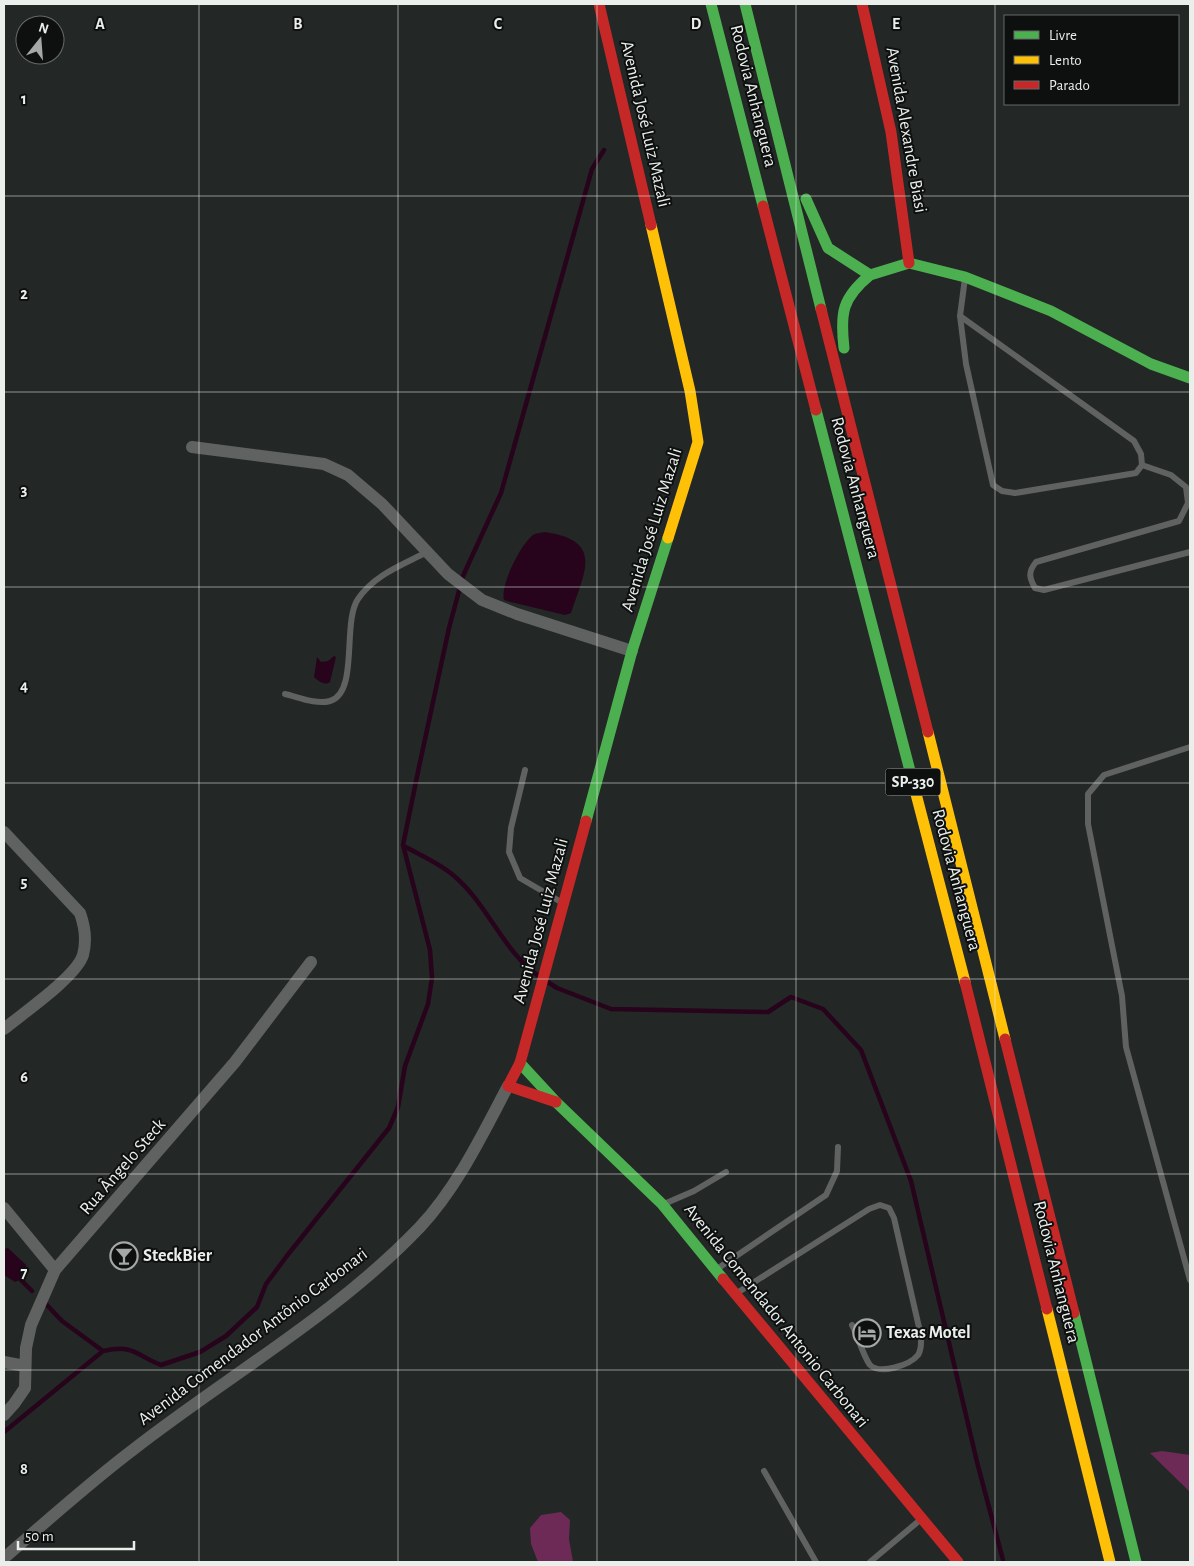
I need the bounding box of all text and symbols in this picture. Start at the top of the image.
north arrow [15,15,65,65]
legend [1004,15,1179,105]
text: A [95,16,105,32]
text: B [293,16,303,32]
text: C [494,16,503,32]
text: D [691,16,702,32]
text: E [892,16,900,32]
text: N [37,20,50,37]
street label: Rodovia Anhanguera [727,23,779,169]
text: Livre [1049,28,1077,43]
street label: Avenida José Luiz Mazali [617,39,673,209]
street label: Avenida Alexandre Biasi [883,46,929,214]
text: Lento [1049,53,1082,68]
text: Parado [1049,78,1090,93]
text: 1 [21,91,27,107]
text: 2 [20,286,28,302]
street label: Rodovia Anhanguera [827,415,883,561]
street label: Avenida José Luiz Mazali [619,446,685,614]
text: 3 [21,482,28,498]
text: 4 [20,678,28,694]
road number: SP-330 [886,769,940,796]
street label: Rodovia Anhanguera [928,807,984,953]
street label: Avenida José Luiz Mazali [510,836,572,1006]
text: 5 [21,874,28,890]
text: 6 [20,1069,28,1085]
street label: Rua Ângelo Steck [74,1113,170,1218]
street label: Rodovia Anhanguera [1030,1199,1082,1345]
street label: Avenida Comendador Antonio Carbonari [680,1201,872,1431]
bar icon: SteckBier [109,1241,139,1271]
street label: Avenida Comendador Antônio Carbonari [135,1245,371,1429]
place label: SteckBier [143,1247,213,1265]
text: 7 [21,1265,28,1281]
hotel icon: Texas Motel [852,1318,882,1348]
place label: Texas Motel [886,1324,971,1342]
text: 8 [20,1461,28,1477]
scale bar [18,1518,134,1550]
text: 50 m [25,1529,54,1544]

